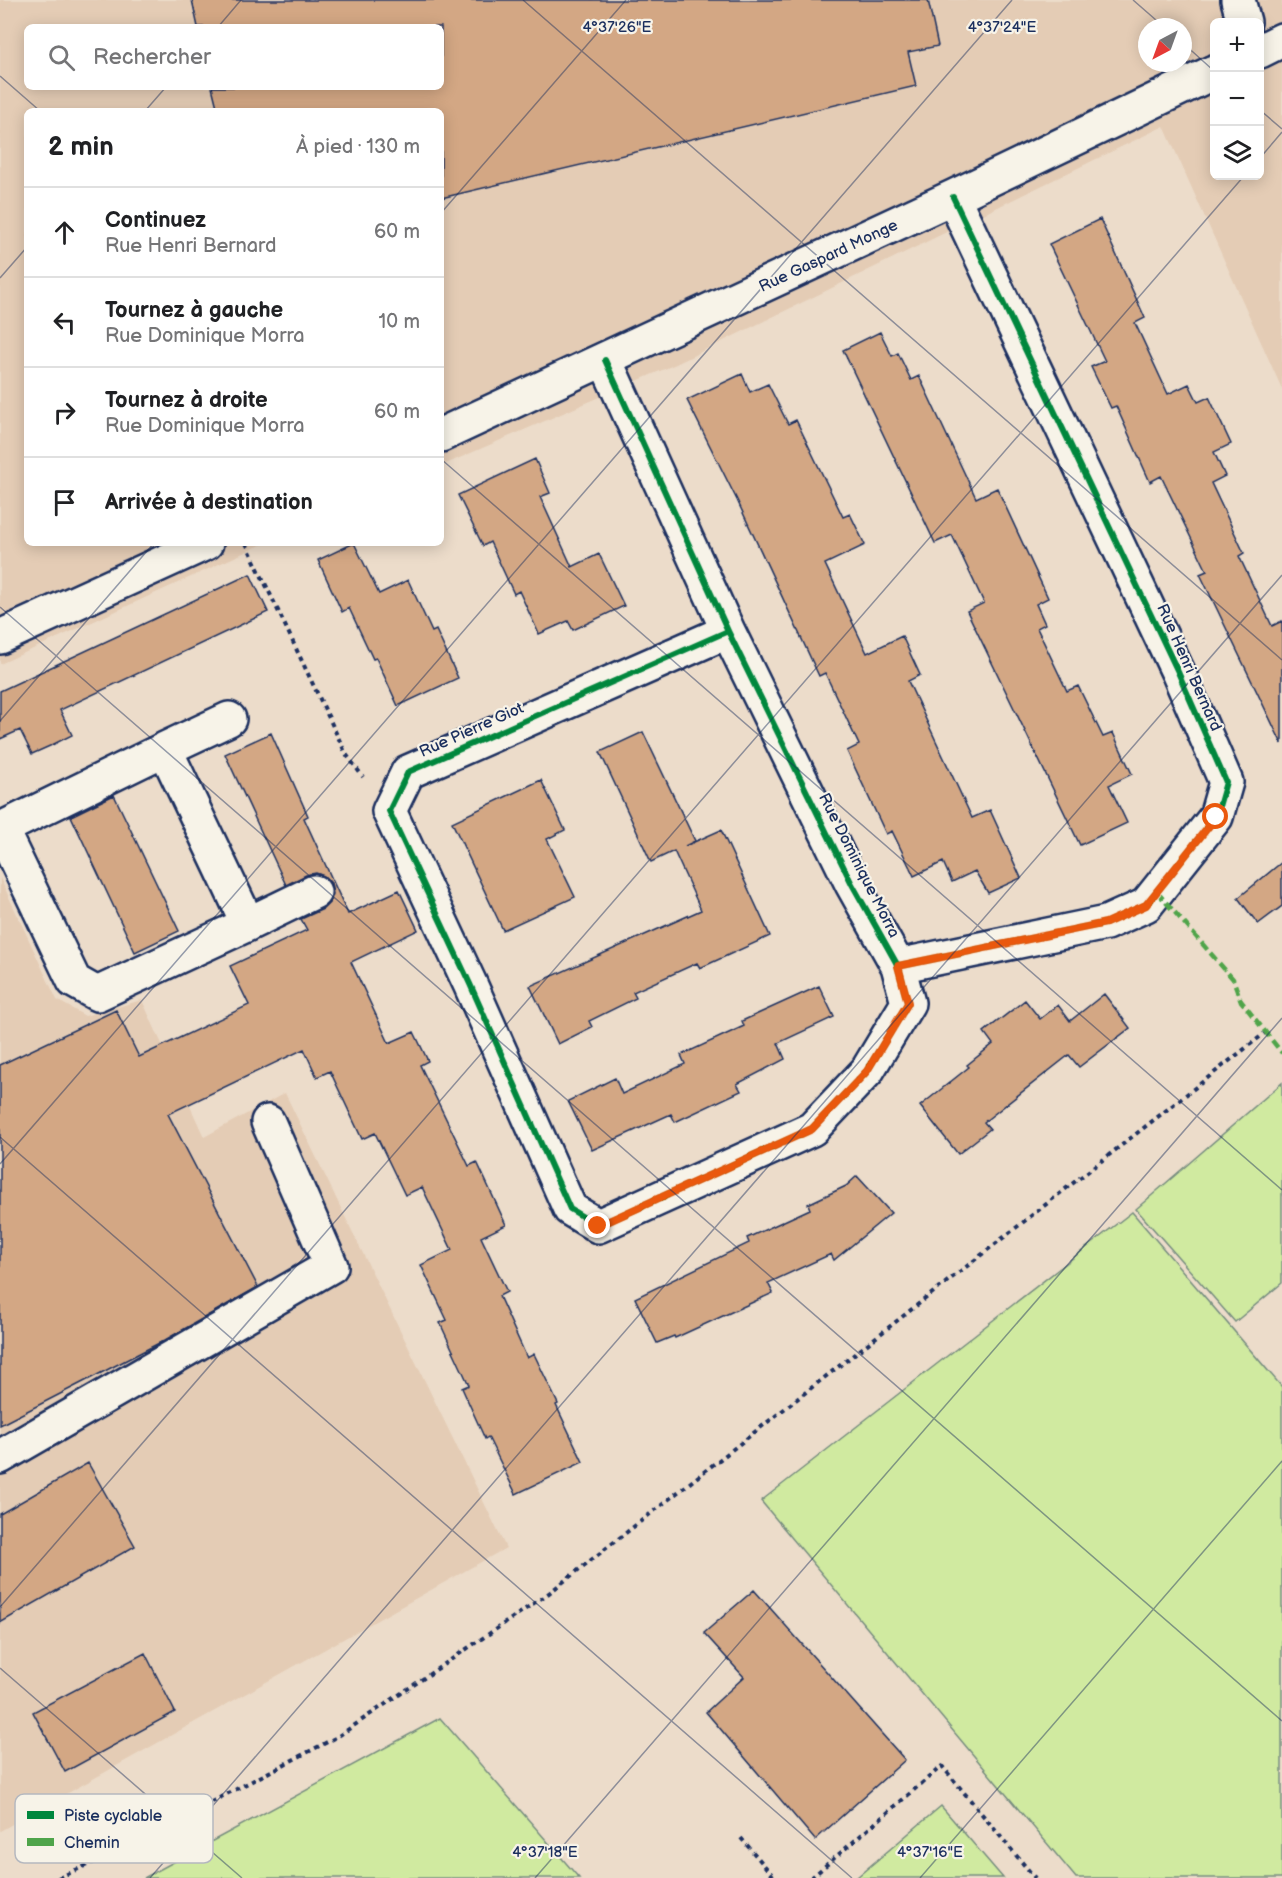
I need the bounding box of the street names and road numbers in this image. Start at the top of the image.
street label: Rue Gaspard Monge [756,216,902,297]
street label: Rue Henri Bernard [1152,601,1225,734]
street label: Rue Pierre Giot [417,699,527,762]
street label: Rue Dominique Morra [814,790,903,941]

